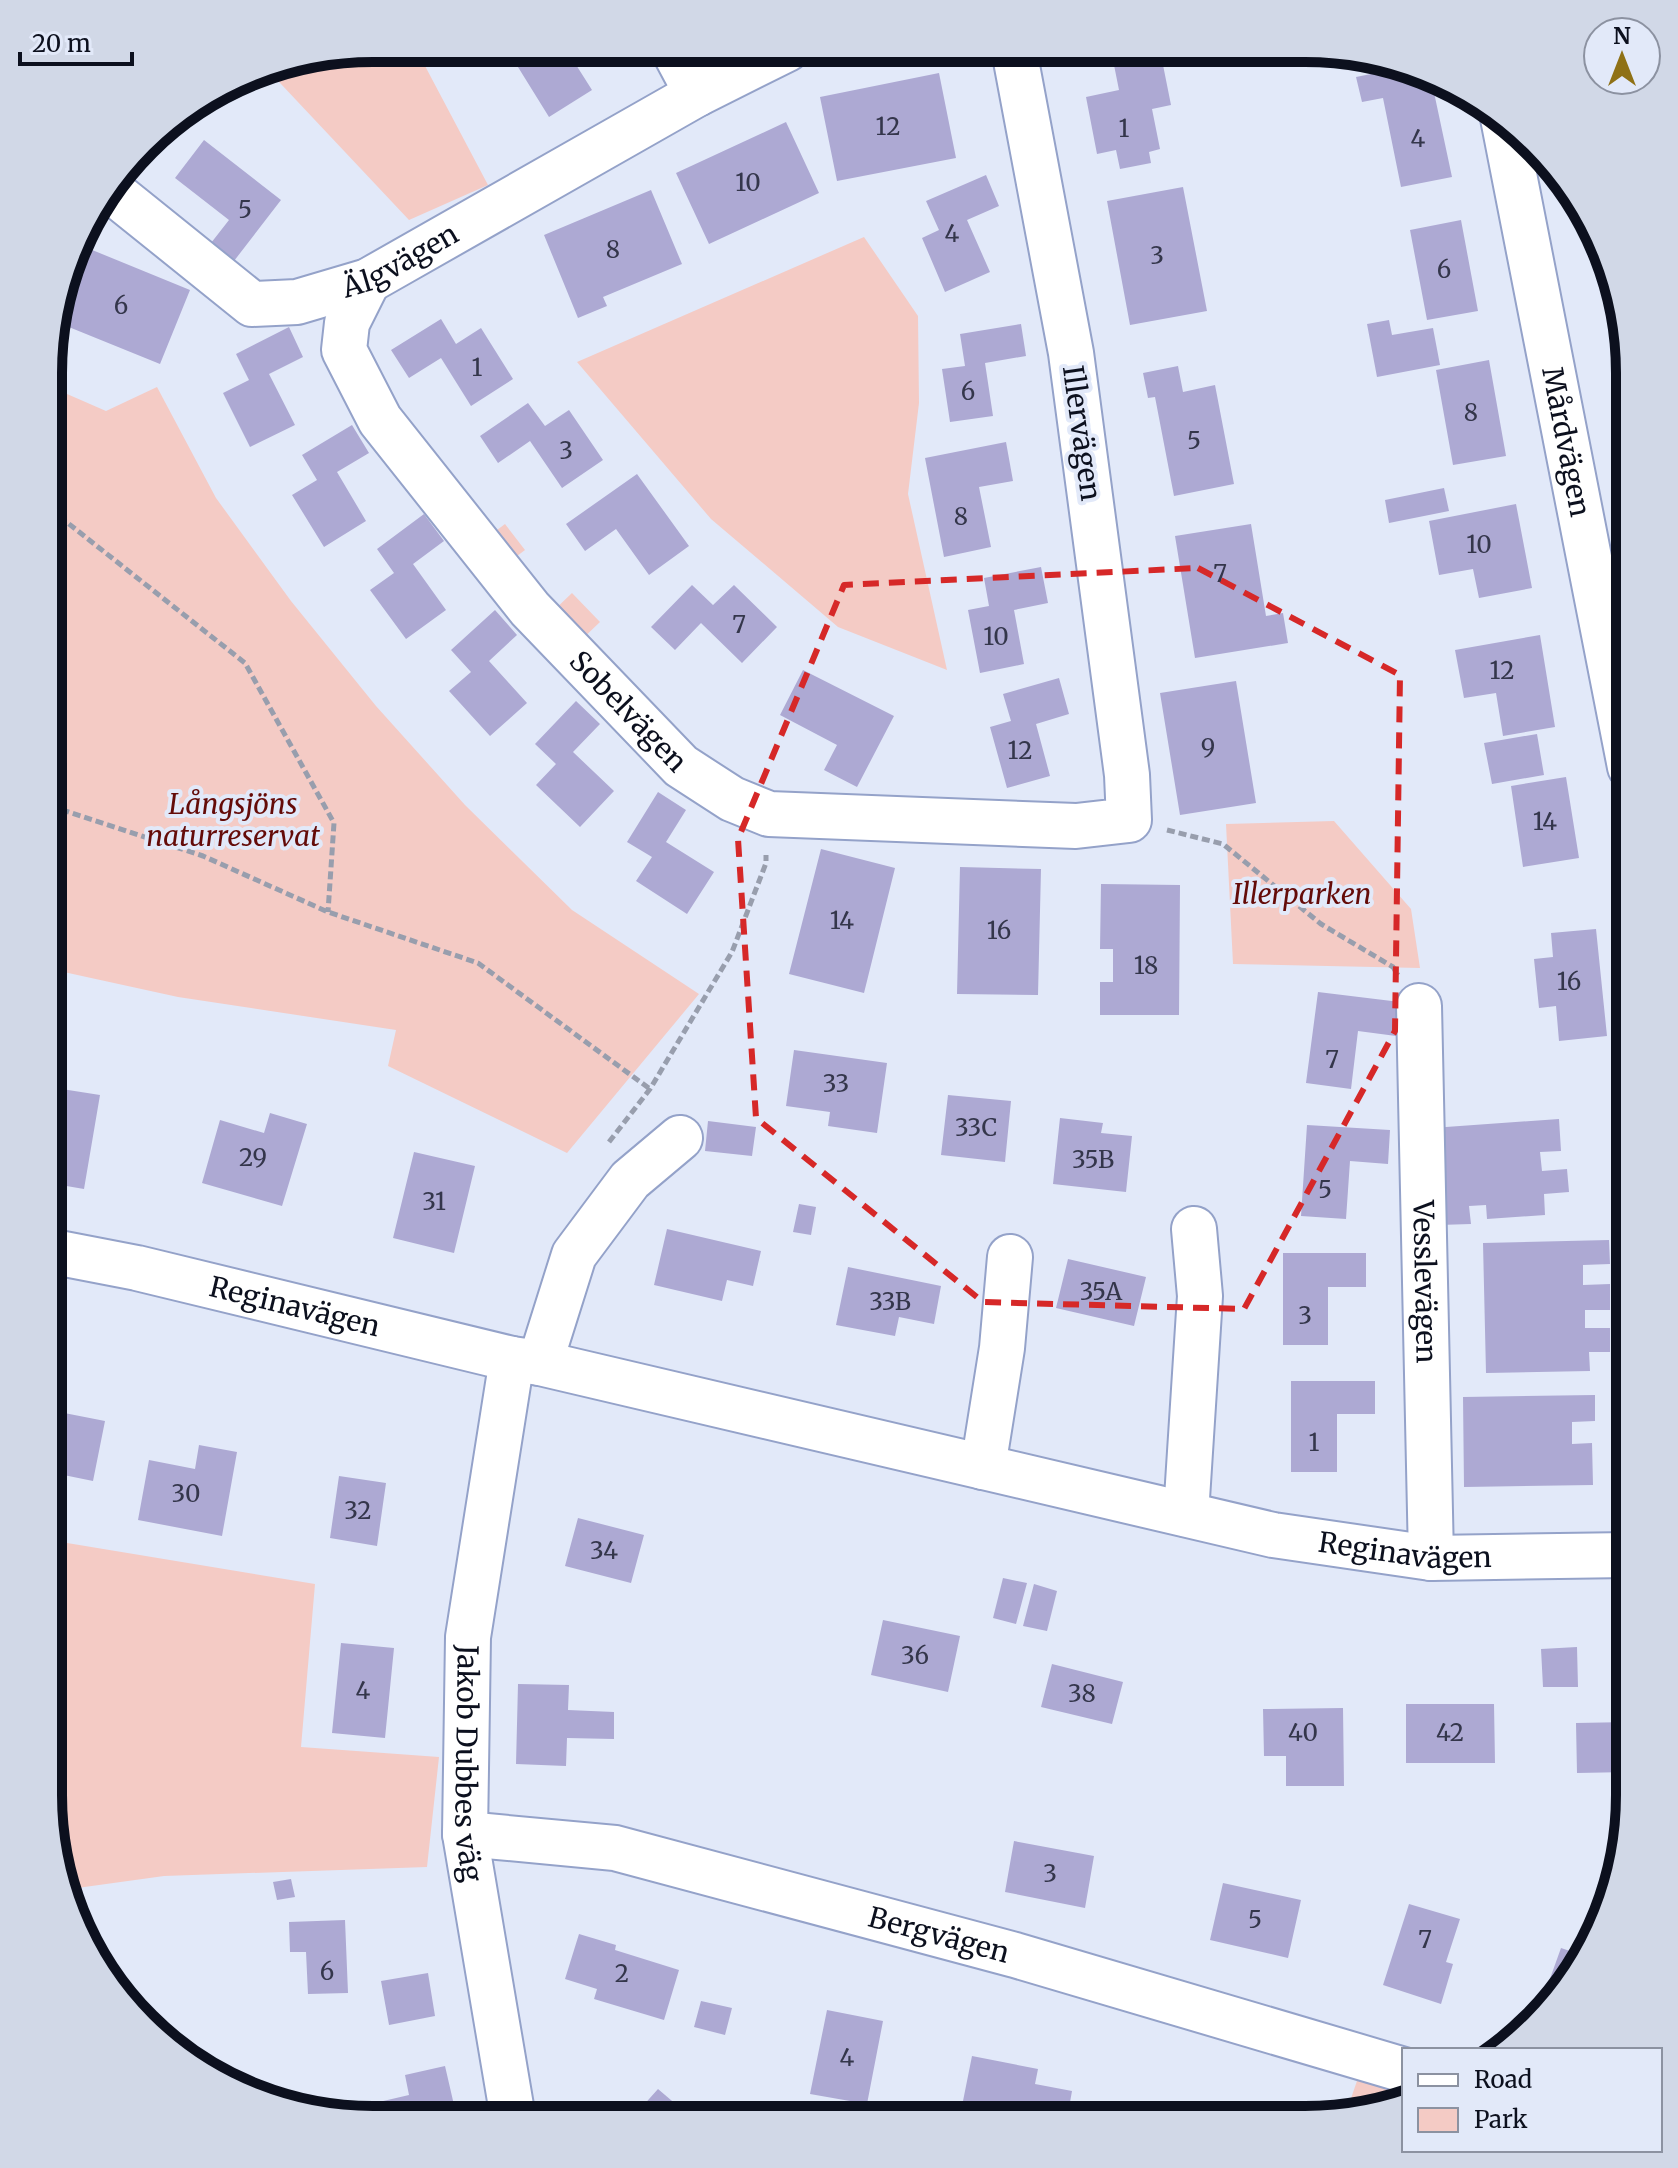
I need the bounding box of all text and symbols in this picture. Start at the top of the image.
scale bar [20,16,132,66]
north arrow [1582,16,1662,96]
text: N [1613,22,1631,50]
text: 20 m [32,28,91,59]
house number: 12 [876,111,900,142]
house number: 1 [1119,113,1130,144]
house number: 4 [1411,123,1426,154]
house number: 10 [735,167,761,198]
house number: 5 [238,194,252,225]
street label: Älgvägen [337,216,465,306]
house number: 4 [945,218,960,249]
house number: 8 [606,234,620,265]
house number: 3 [1150,240,1164,271]
house number: 6 [1437,254,1451,285]
house number: 6 [114,290,128,321]
house number: 1 [472,352,483,383]
street label: Illervägen [1055,363,1109,503]
street label: Mårdvägen [1534,364,1599,520]
house number: 6 [961,376,975,407]
house number: 8 [1464,397,1478,428]
house number: 5 [1187,425,1201,456]
house number: 3 [559,435,573,466]
house number: 8 [954,501,968,532]
house number: 10 [1466,529,1492,560]
house number: 7 [1213,558,1227,589]
house number: 7 [732,609,746,640]
house number: 10 [983,621,1009,652]
street label: Sobelvägen [562,643,695,779]
house number: 12 [1490,655,1514,686]
house number: 9 [1201,732,1215,763]
house number: 12 [1008,735,1032,766]
park label: Långsjöns naturreservat [146,786,320,854]
house number: 14 [1533,806,1557,837]
park label: Illerparken [1232,876,1372,912]
house number: 14 [830,905,854,936]
house number: 16 [987,915,1011,946]
house number: 18 [1134,950,1158,981]
house number: 16 [1557,966,1581,997]
house number: 7 [1325,1044,1339,1075]
house number: 33 [823,1068,849,1099]
house number: 33C [955,1112,997,1143]
house number: 29 [239,1142,267,1173]
house number: 35B [1072,1144,1114,1175]
house number: 5 [1318,1174,1332,1205]
house number: 31 [422,1186,446,1217]
street label: Vesslevägen [1405,1199,1445,1364]
street label: Reginavägen [206,1268,384,1344]
house number: 35A [1080,1276,1123,1307]
house number: 33B [869,1286,911,1317]
house number: 3 [1298,1300,1312,1331]
house number: 1 [1309,1427,1320,1458]
house number: 30 [172,1478,200,1509]
house number: 32 [344,1495,372,1526]
street label: Reginavägen [1316,1524,1492,1576]
house number: 34 [590,1535,618,1566]
house number: 36 [901,1640,929,1671]
street label: Jakob Dubbes väg [447,1644,491,1884]
house number: 4 [356,1675,371,1706]
house number: 38 [1068,1678,1096,1709]
house number: 40 [1288,1717,1318,1748]
house number: 42 [1436,1717,1464,1748]
house number: 3 [1043,1858,1057,1889]
street label: Bergvägen [865,1899,1013,1971]
house number: 5 [1248,1904,1262,1935]
house number: 7 [1418,1924,1432,1955]
house number: 6 [320,1956,334,1987]
house number: 2 [615,1958,629,1989]
house number: 4 [840,2042,855,2073]
legend [1402,2048,1662,2152]
text: Road [1474,2064,1532,2095]
text: Park [1474,2104,1528,2135]

